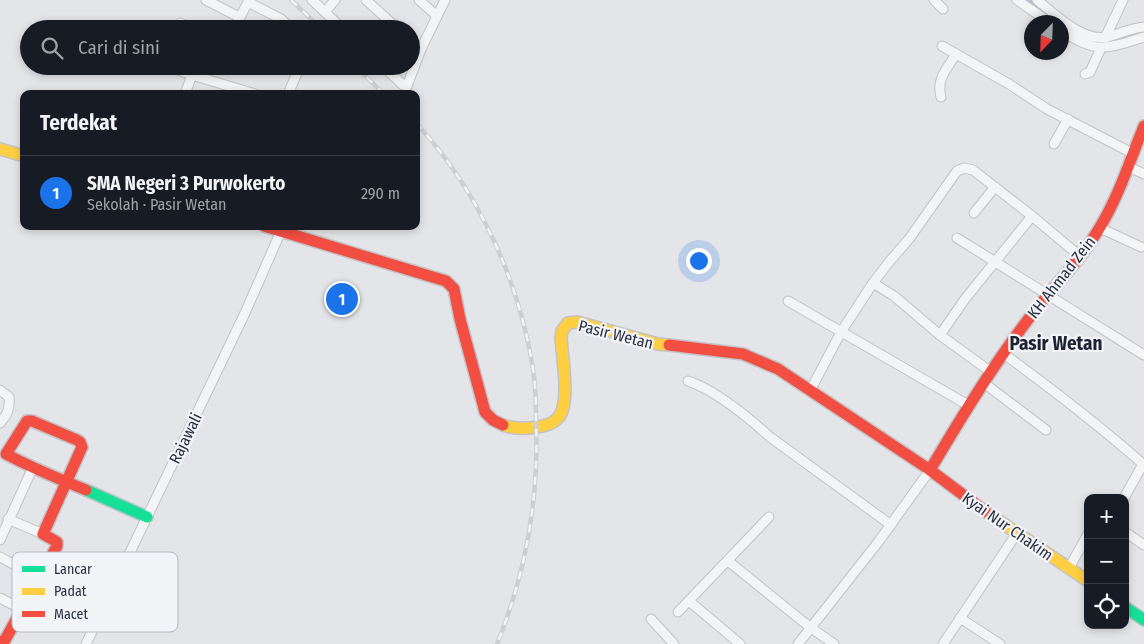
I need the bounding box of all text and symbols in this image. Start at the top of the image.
north arrow [1024,15,1069,60]
search box [20,20,420,75]
icon: search [38,34,66,62]
text: Cari di sini [78,36,160,59]
text: Terdekat [40,110,117,136]
text: SMA Negeri 3 Purwokerto [87,172,286,195]
text: 1 [53,184,59,203]
text: 290 m [361,184,400,203]
text: Sekolah · Pasir Wetan [87,195,227,214]
street label: KH Ahmad Zein [1023,233,1099,322]
your location [686,248,712,274]
pin: 1 [326,280,358,318]
street label: Pasir Wetan [576,316,655,353]
district label: Pasir Wetan [1010,332,1103,355]
street label: Rajawali [165,410,206,467]
street label: Kyai Nur Chakim [959,488,1057,565]
map controls [1084,494,1129,629]
button: + [1084,494,1129,539]
button: − [1084,539,1129,584]
legend [12,552,178,632]
text: Lancar [54,561,92,578]
text: Padat [54,583,87,600]
button: locate [1084,584,1129,629]
text: Macet [54,606,88,623]

